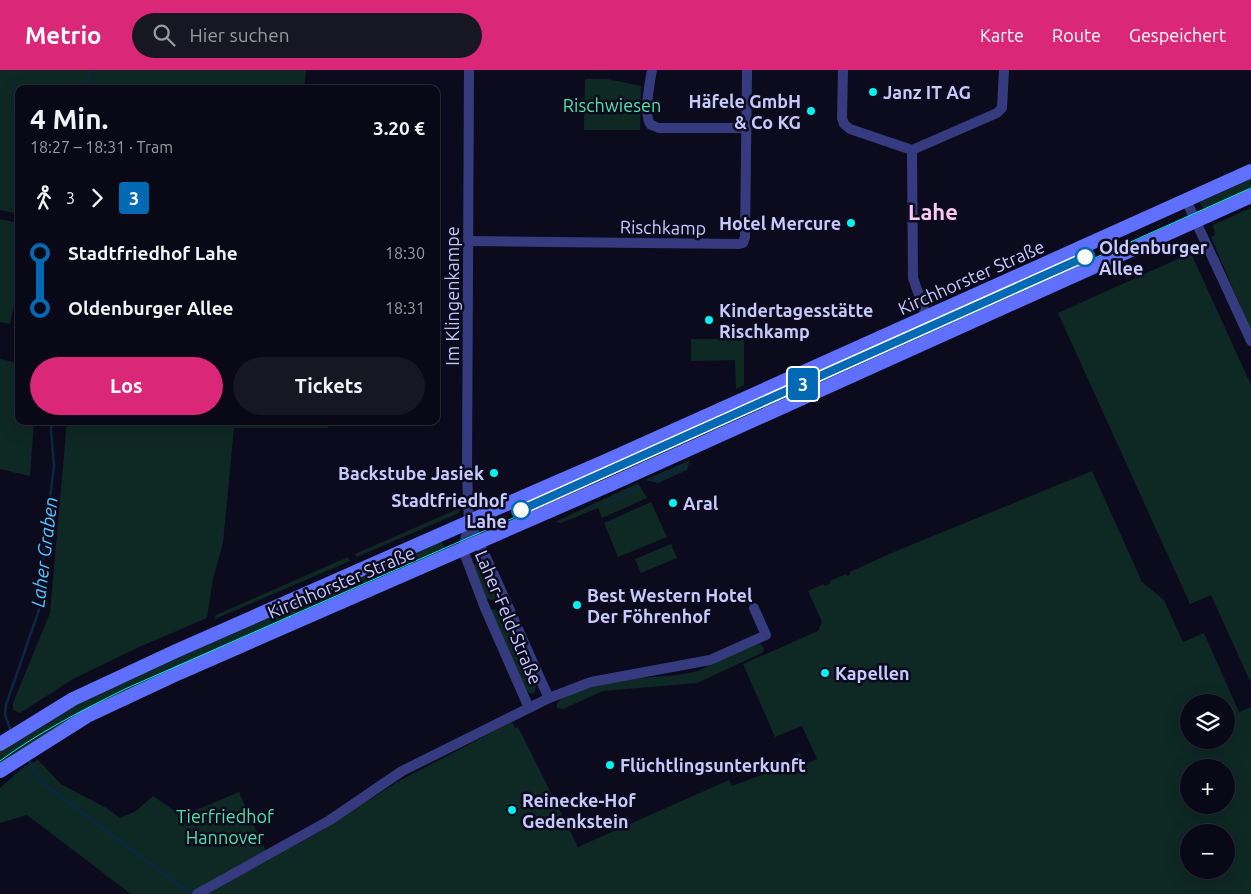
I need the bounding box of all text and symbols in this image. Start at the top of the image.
search box [132,13,482,58]
icon: search [150,21,178,49]
text: Metrio [25,22,102,49]
text: Hier suchen [190,24,290,46]
text: Karte [980,25,1024,45]
text: Route [1052,25,1101,45]
text: Gespeichert [1129,25,1226,45]
place label: Janz IT AG [883,82,971,102]
marker: Janz IT AG [867,86,879,98]
place label: Häfele GmbH & Co KG [689,91,801,132]
park label: Rischwiesen [563,95,661,115]
text: 4 Min. [30,103,108,134]
marker: Häfele GmbH & Co KG [805,105,817,117]
text: 3.20 € [373,117,425,139]
text: 18:27 – 18:31 · Tram [30,138,173,156]
icon: walk [30,184,58,212]
icon: forward [83,184,111,212]
text: 3 [129,188,139,208]
text: 3 [66,189,75,207]
district label: Lahe [908,199,958,224]
place label: Hotel Mercure [719,213,841,233]
street label: Rischkamp [620,216,706,238]
marker: Hotel Mercure [845,217,857,229]
street label: Im Klingenkampe [442,226,462,366]
street label: Kirchhorster Straße [895,236,1047,318]
place label: Oldenburger Allee [1099,237,1208,278]
text: Stadtfriedhof Lahe [68,242,238,264]
text: 18:30 [385,244,425,262]
marker: Oldenburger Allee [1075,247,1095,267]
text: Oldenburger Allee [68,297,234,319]
text: 18:31 [385,299,425,317]
place label: Kindertagesstätte Rischkamp [719,300,873,341]
marker: Kindertagesstätte Rischkamp [703,314,715,326]
button: Los [30,357,223,415]
button: Tickets [233,357,425,415]
line badge: 3 [787,368,819,400]
text: 3 [798,374,808,394]
place label: Backstube Jasiek [338,463,484,483]
marker: Backstube Jasiek [488,467,500,479]
place label: Stadtfriedhof Lahe [391,490,508,531]
place label: Aral [683,493,719,513]
water label: Laher Graben [26,496,62,608]
marker: Aral [667,497,679,509]
marker: Stadtfriedhof Lahe [511,500,531,520]
street label: Kirchhorster Straße [264,542,418,622]
street label: Laher-Feld-Straße [472,547,546,687]
place label: Best Western Hotel Der Föhrenhof [587,585,753,626]
marker: Best Western Hotel Der Föhrenhof [571,599,583,611]
place label: Kapellen [835,663,910,683]
marker: Kapellen [819,667,831,679]
map controls [1180,694,1235,879]
button: layers [1180,694,1235,749]
place label: Flüchtlingsunterkunft [620,755,806,775]
marker: Flüchtlingsunterkunft [604,759,616,771]
button: + [1180,759,1235,814]
place label: Reinecke-Hof Gedenkstein [522,790,636,831]
marker: Reinecke-Hof Gedenkstein [506,804,518,816]
park label: Tierfriedhof Hannover [176,806,274,847]
button: − [1180,824,1235,879]

